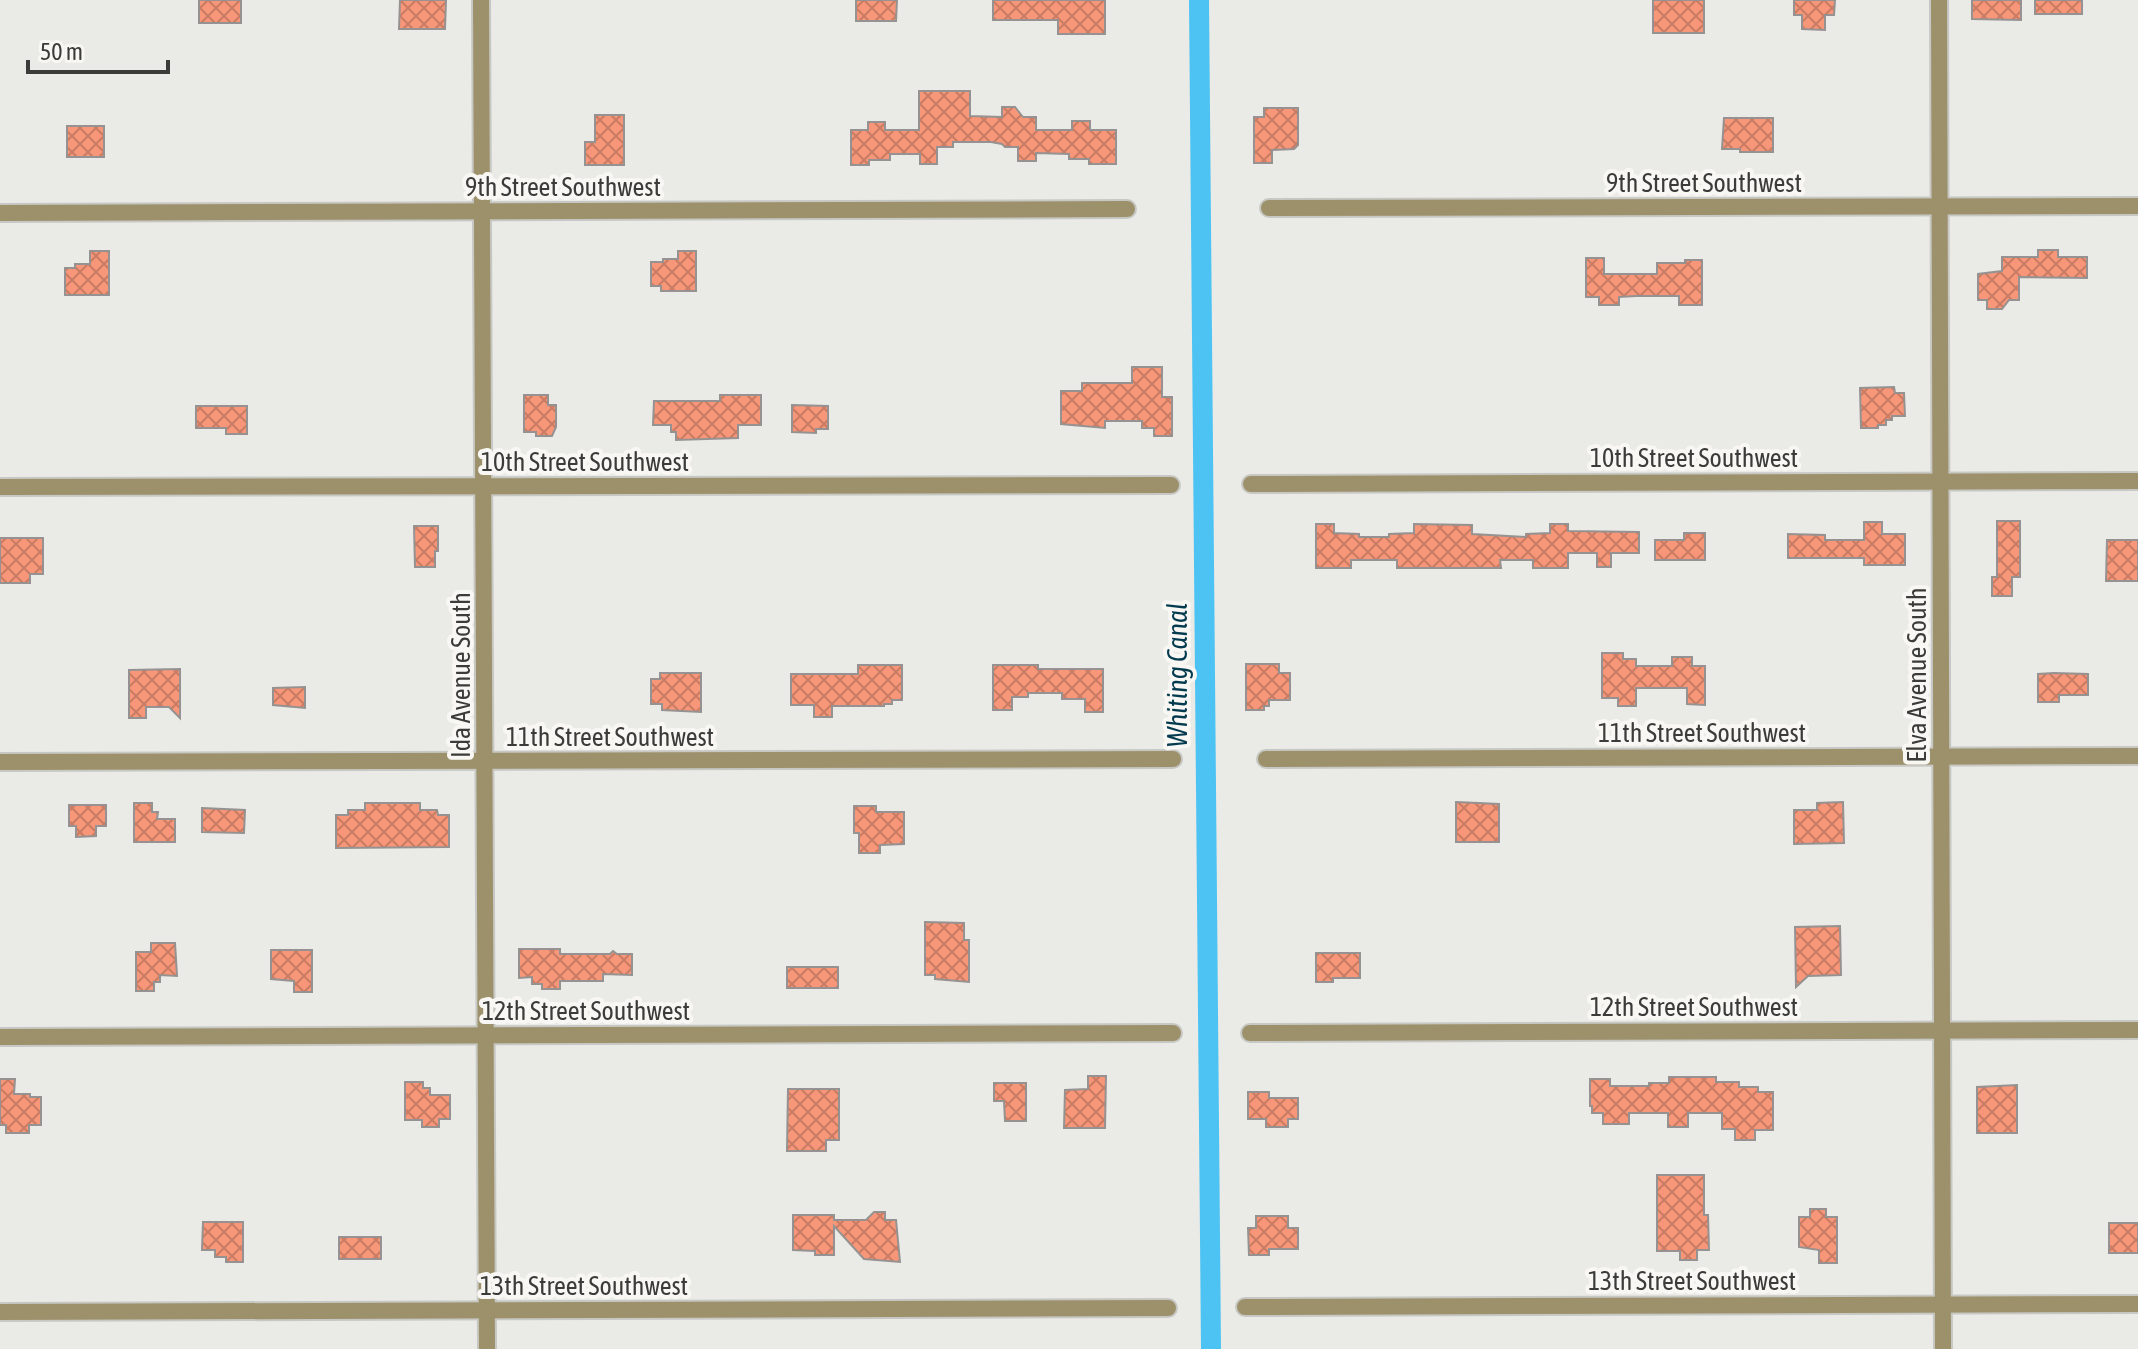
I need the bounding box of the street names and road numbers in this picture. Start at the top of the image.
street label: 9th Street Southwest [1606,168,1802,198]
street label: 9th Street Southwest [465,172,661,202]
street label: 10th Street Southwest [1590,443,1798,473]
street label: 10th Street Southwest [481,447,689,477]
street label: Elva Avenue South [1902,587,1932,763]
street label: Ida Avenue South [446,592,476,758]
street label: 11th Street Southwest [1598,718,1806,748]
street label: 11th Street Southwest [506,722,714,752]
street label: 12th Street Southwest [1590,992,1798,1022]
street label: 12th Street Southwest [482,996,690,1026]
street label: 13th Street Southwest [1588,1266,1796,1296]
street label: 13th Street Southwest [480,1271,688,1301]

